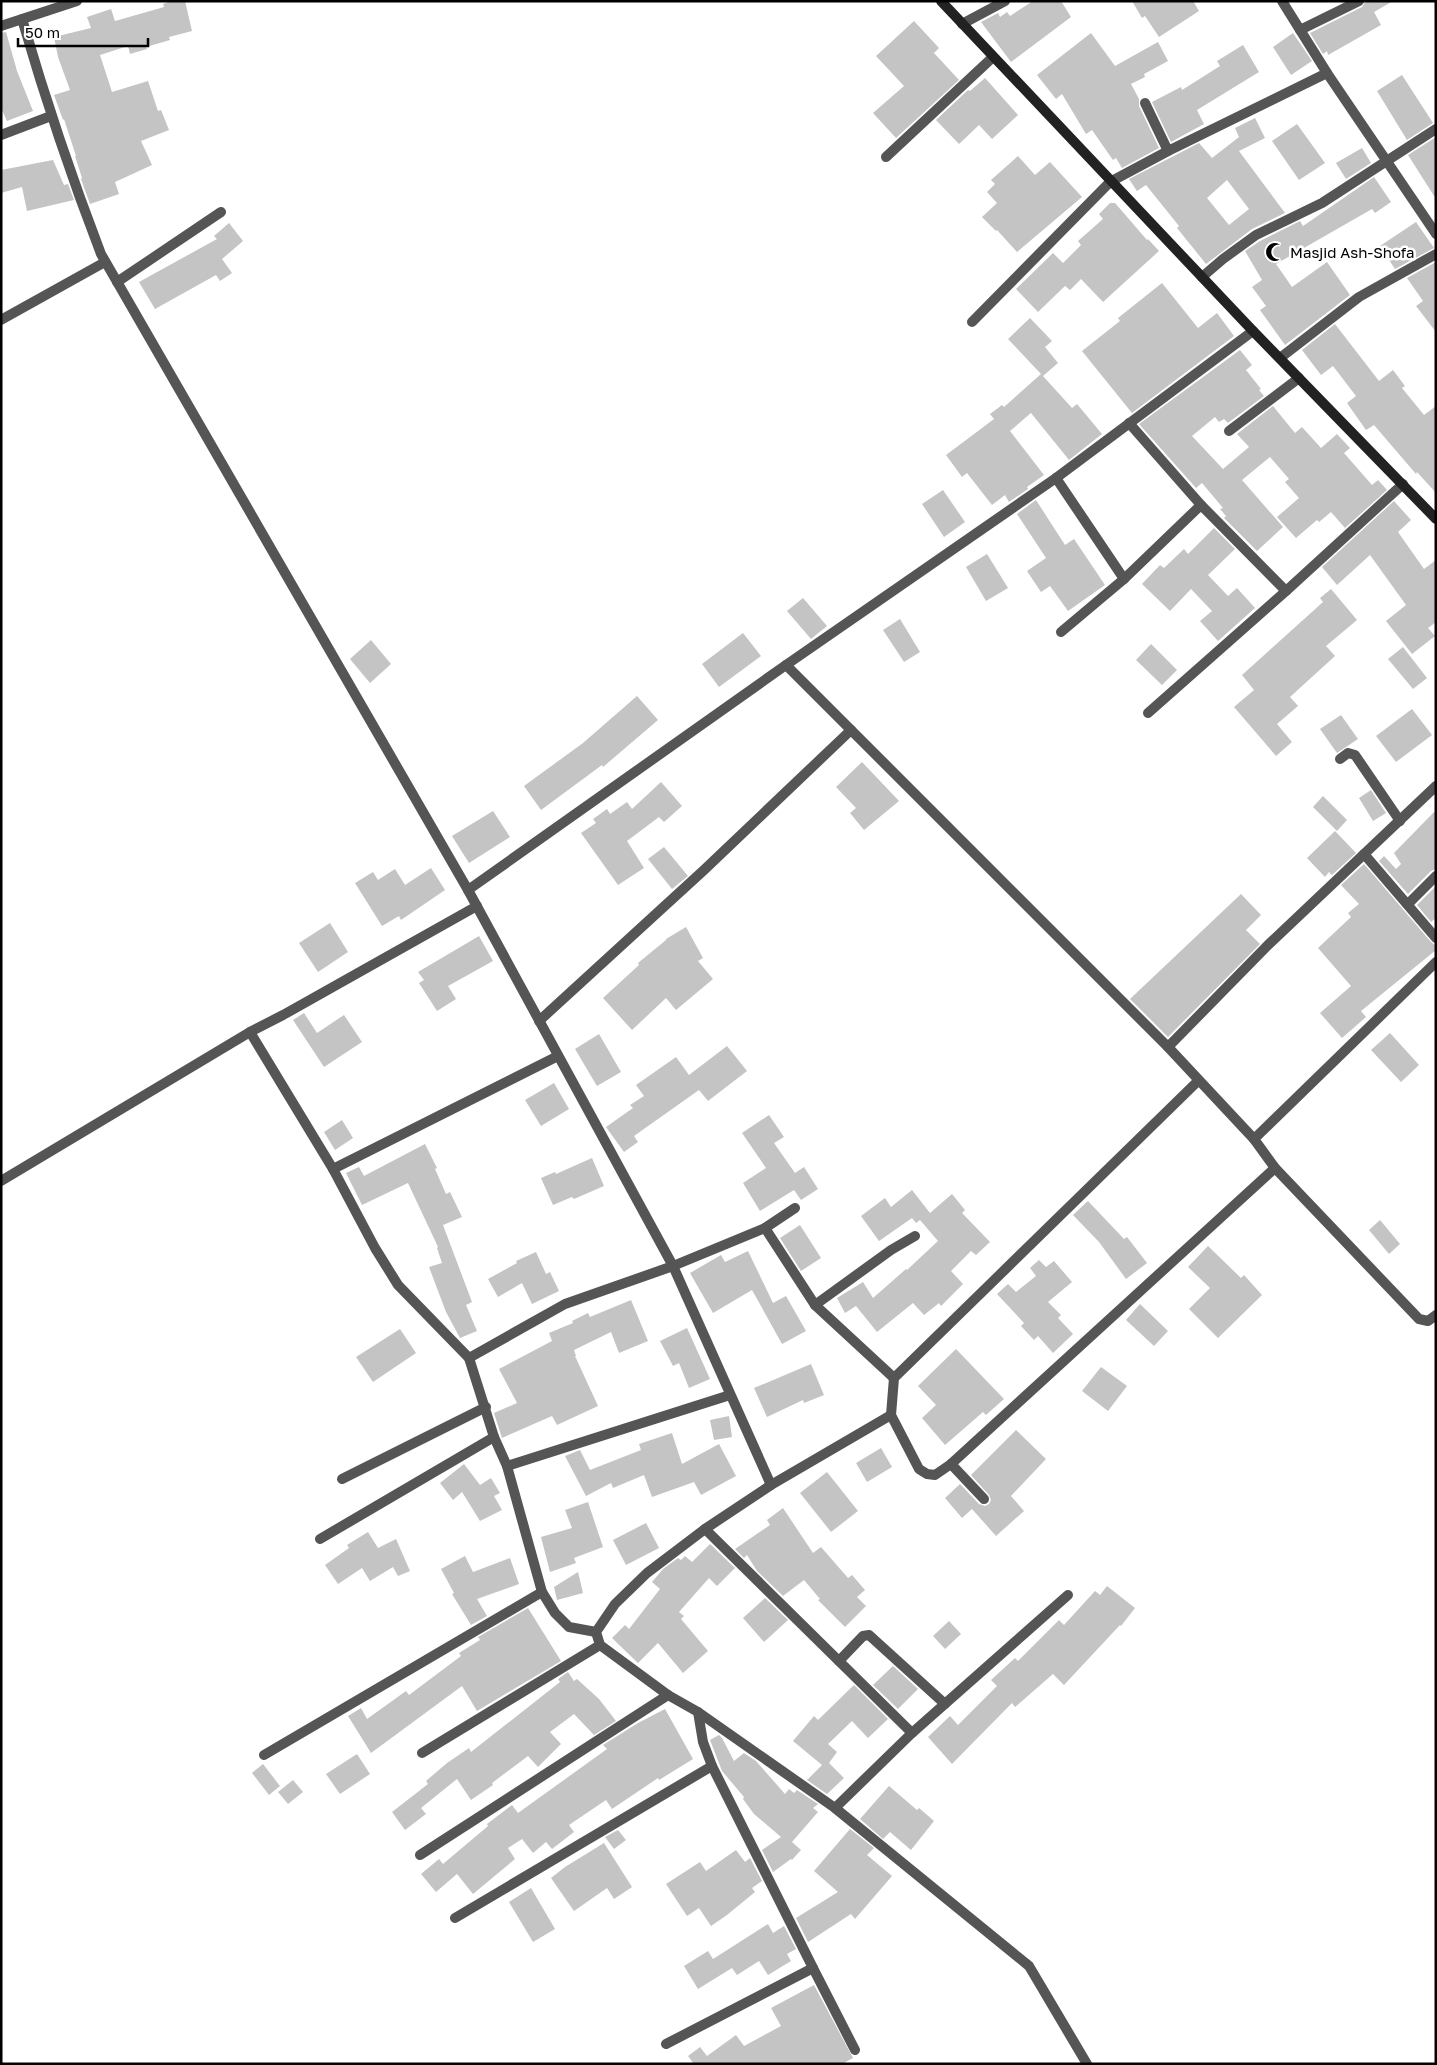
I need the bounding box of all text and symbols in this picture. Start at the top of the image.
scale bar [18,15,148,47]
text: 50 m [25,23,60,41]
mosque icon: Masjid Ash-Shofa [1264,241,1286,263]
place label: Masjid Ash-Shofa [1290,243,1415,261]

